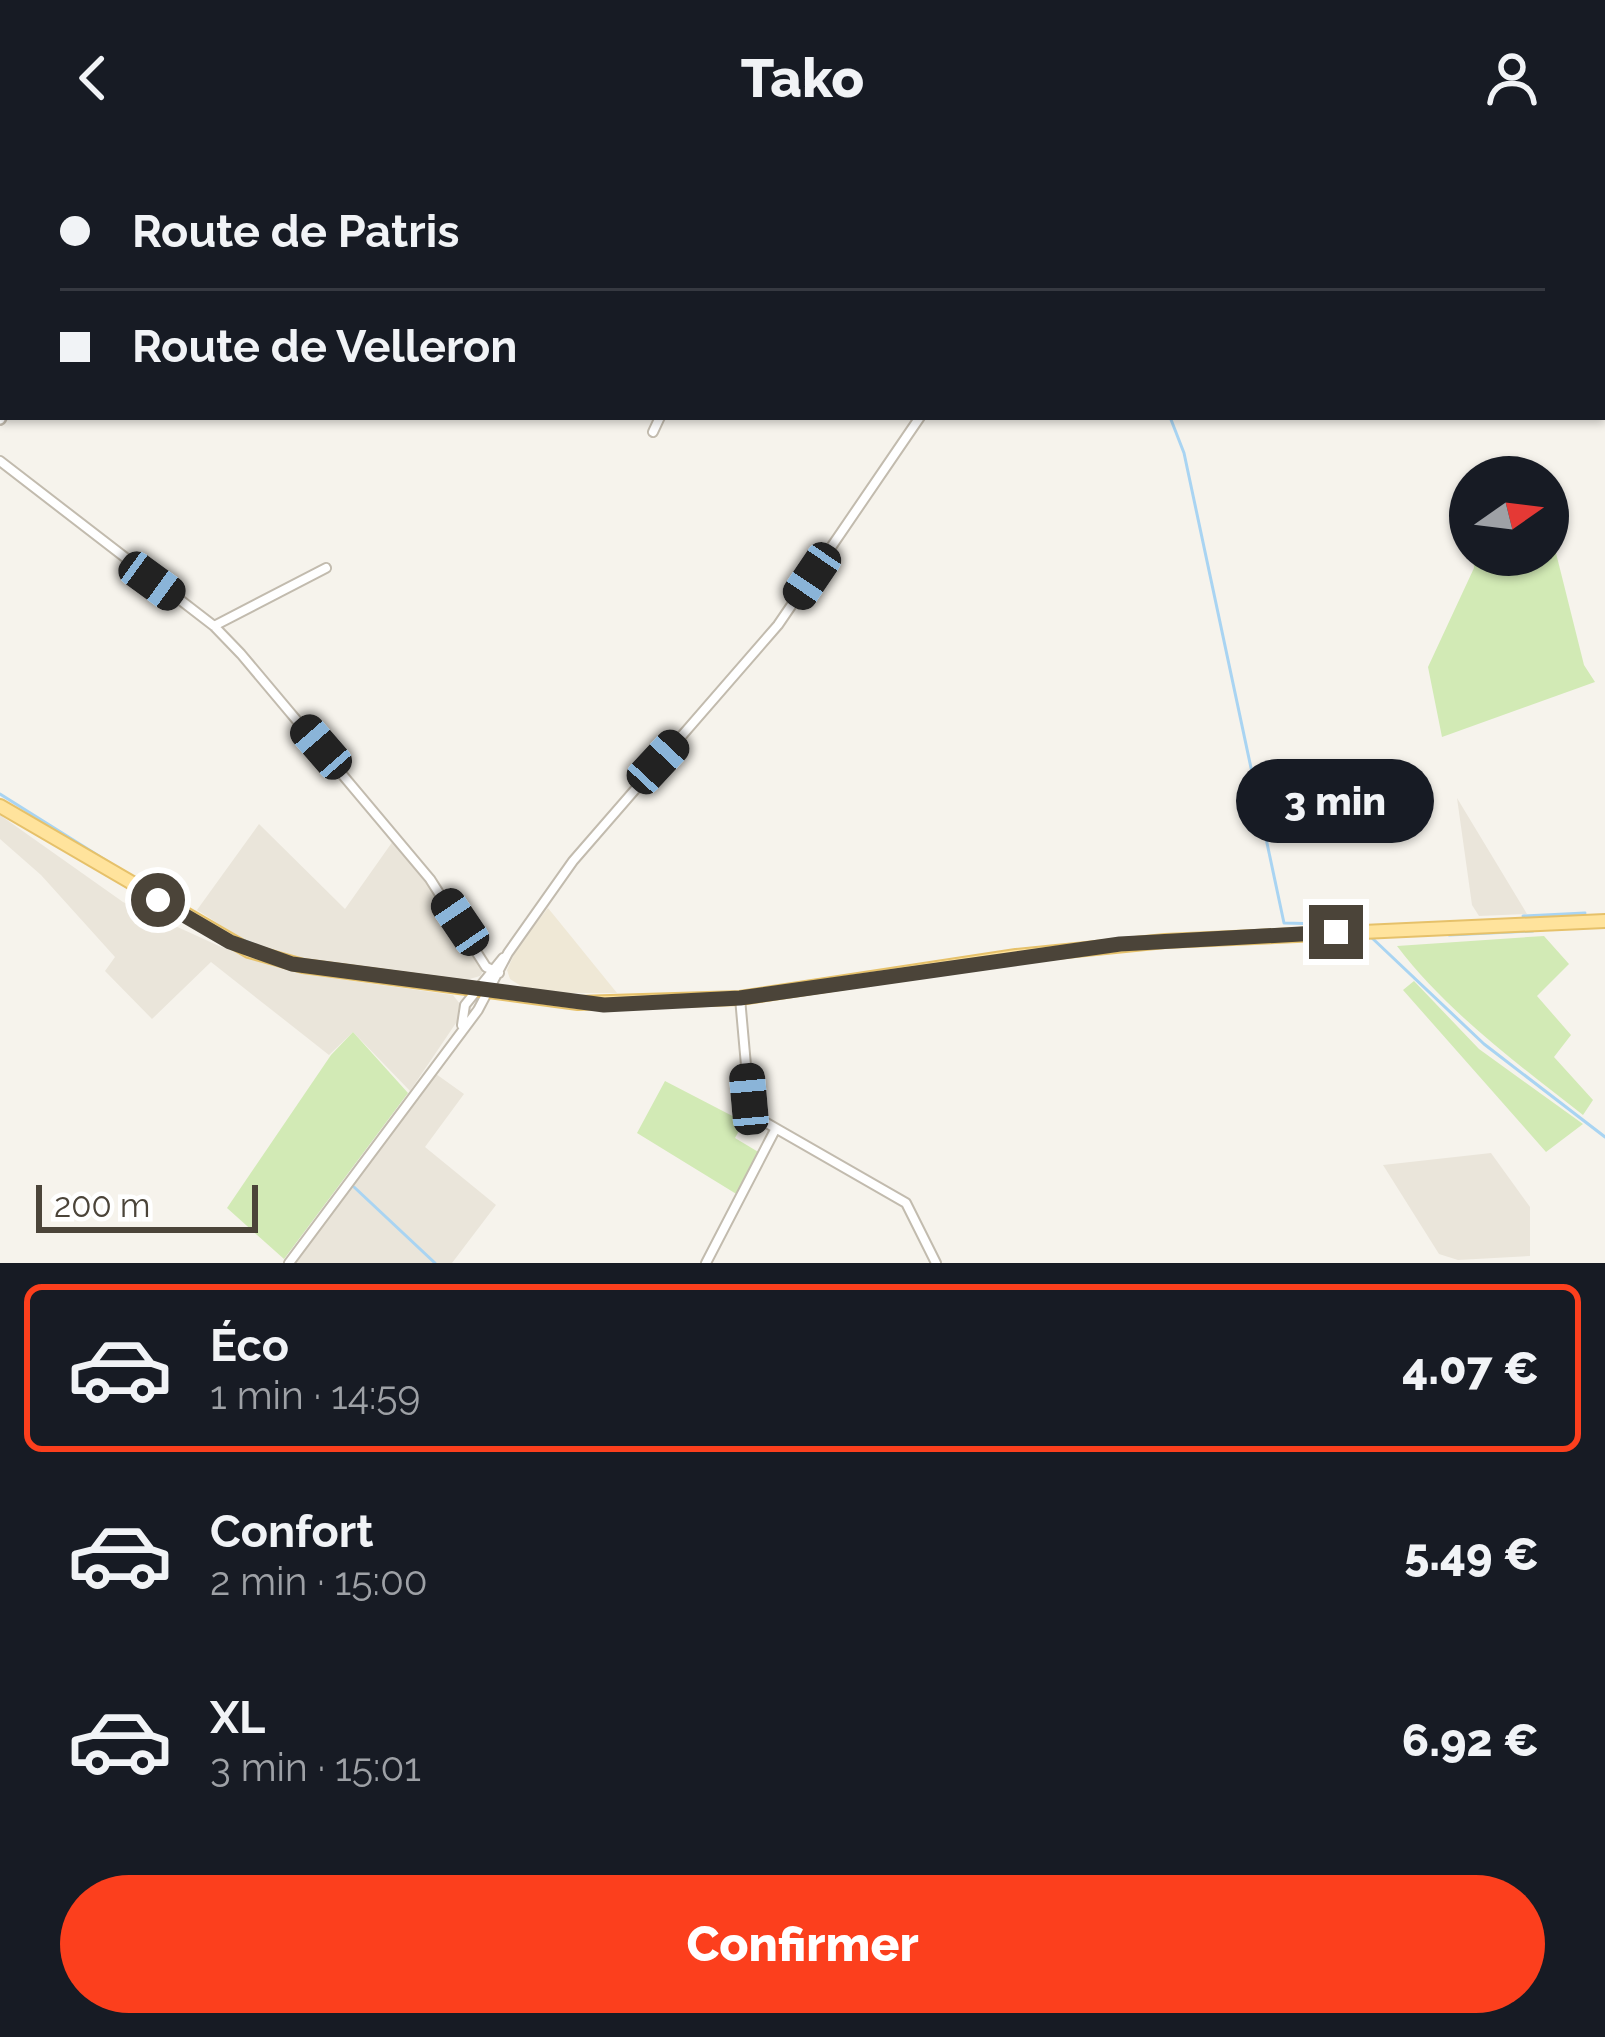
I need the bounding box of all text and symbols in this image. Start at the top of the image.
icon: back [60,45,126,111]
icon: person [1479,45,1545,111]
text: Tako [741,46,864,110]
text: Route de Patris [132,205,459,258]
text: Route de Velleron [132,320,517,373]
north arrow [1449,456,1569,576]
map controls [1449,456,1569,576]
car [777,536,847,616]
car [112,545,192,617]
car [284,708,358,786]
car [620,723,696,801]
callout: 3 min [1237,758,1435,842]
text: 3 min [1284,778,1386,824]
route start [131,873,185,927]
car [425,882,495,962]
route end [1309,905,1363,959]
car [728,1062,770,1136]
scale bar [36,1179,258,1232]
text: 200 m [54,1186,150,1225]
icon: car [66,1314,174,1422]
text: Éco [210,1319,289,1372]
text: 4.07 € [1402,1342,1539,1395]
text: 1 min · 14:59 [210,1372,420,1418]
icon: car [66,1500,174,1608]
text: Confort [210,1505,373,1558]
text: 5.49 € [1404,1528,1539,1581]
text: 2 min · 15:00 [210,1558,428,1604]
icon: car [66,1686,174,1794]
text: XL [210,1691,265,1744]
text: 6.92 € [1402,1714,1539,1767]
text: 3 min · 15:01 [210,1744,421,1790]
button: Confirmer [60,1875,1545,2013]

